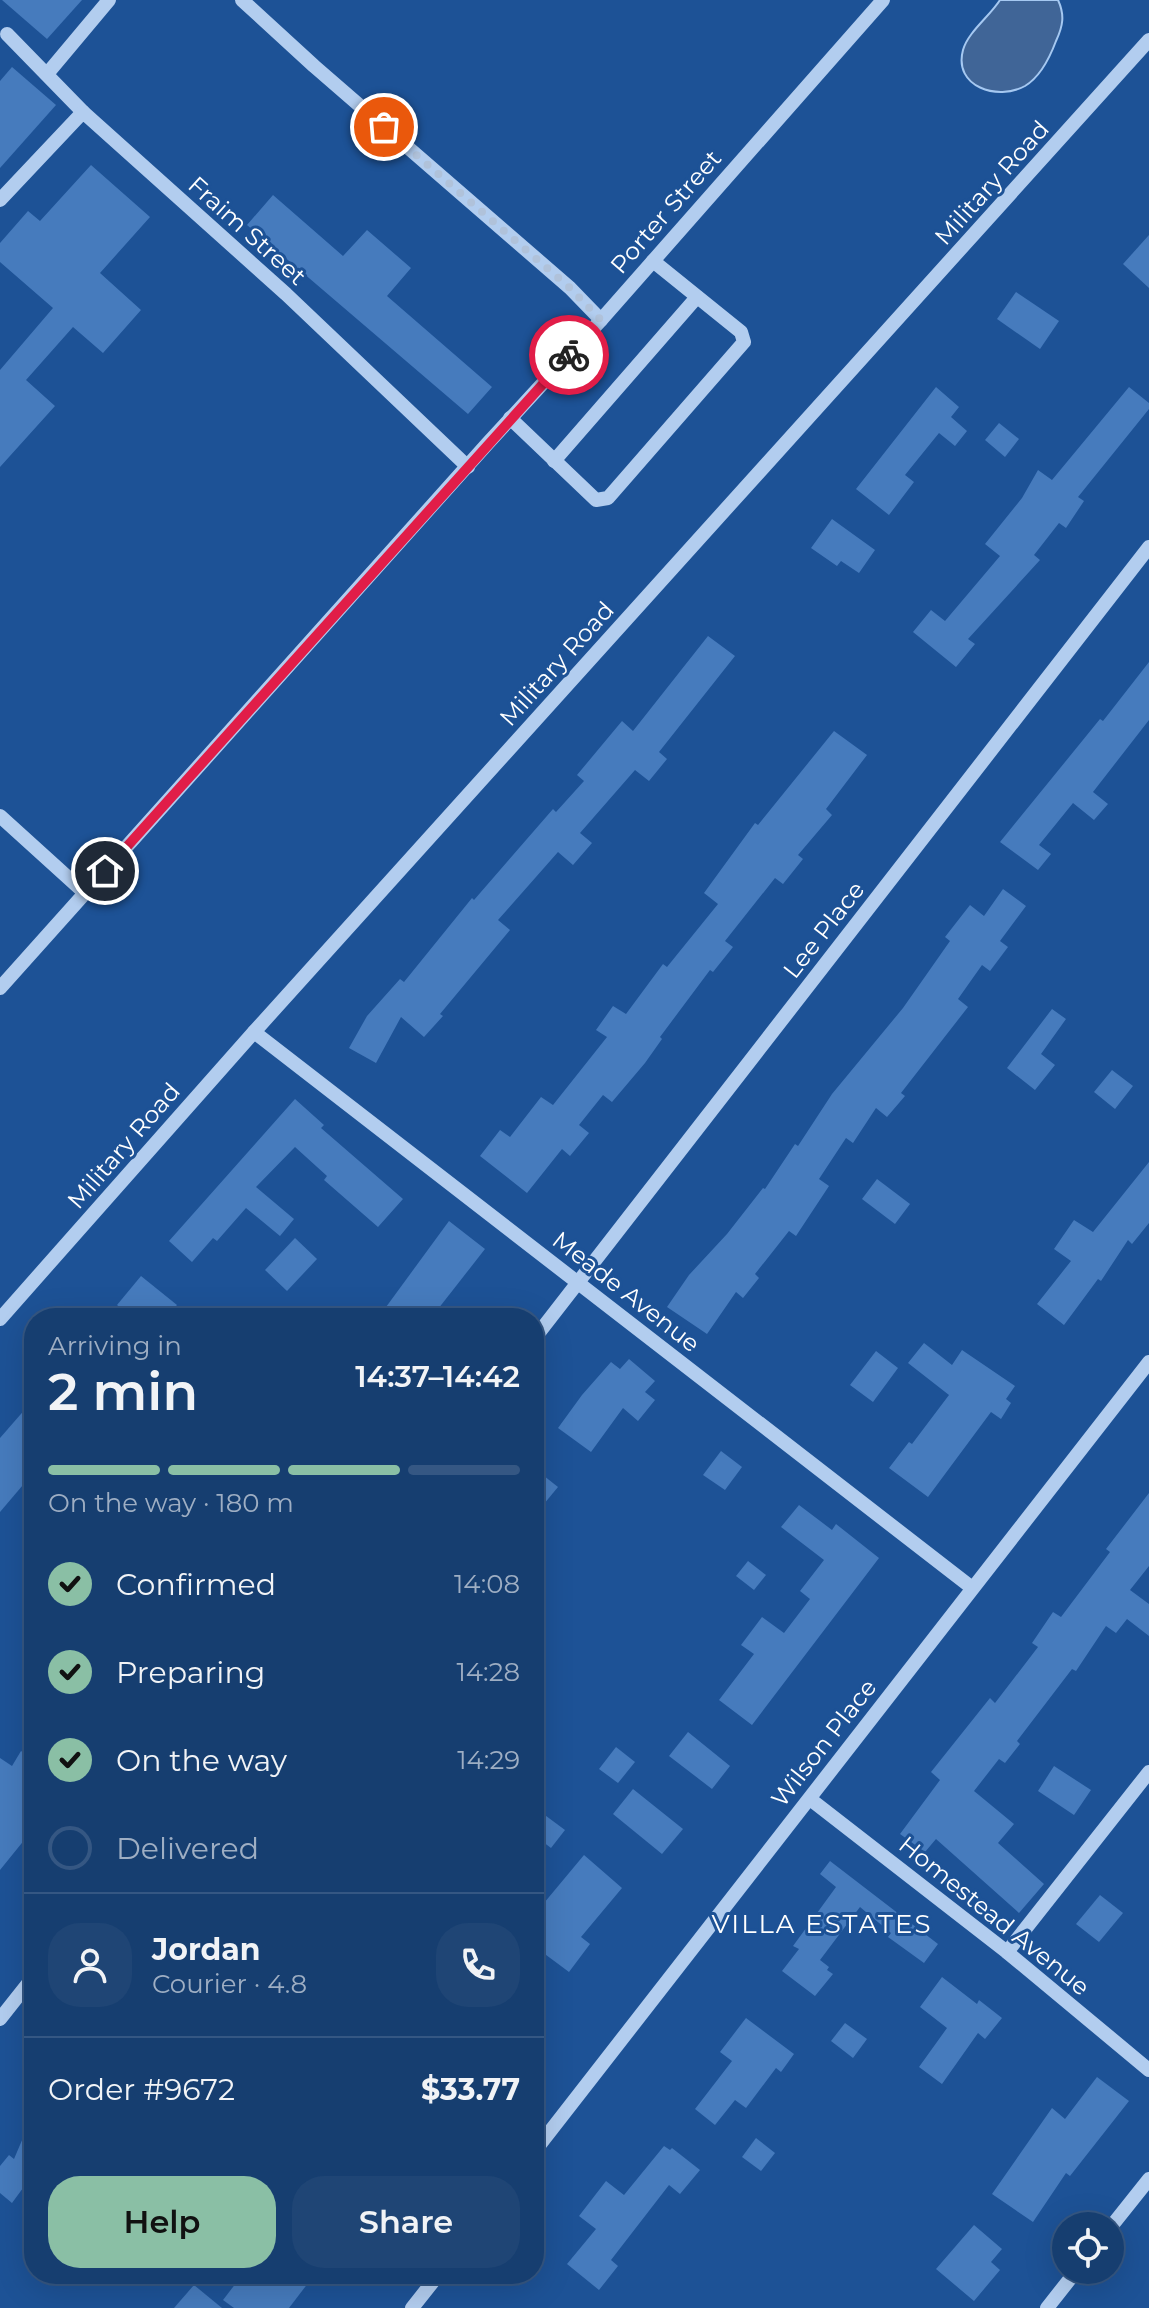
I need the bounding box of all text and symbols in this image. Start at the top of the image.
pin [350,93,418,161]
icon: bag [362,105,406,149]
street label: Military Road [928,115,1055,251]
street label: Porter Street [604,144,727,279]
street label: Fraim Street [182,170,312,291]
courier [529,315,609,395]
icon: bike [547,333,591,377]
street label: Military Road [493,596,620,732]
pin [71,837,139,905]
icon: home [83,849,127,893]
street label: Lee Place [777,876,870,984]
street label: Military Road [61,1077,186,1214]
street label: Meade Avenue [547,1225,706,1358]
text: Arriving in [48,1330,182,1362]
text: 14:37–14:42 [355,1358,520,1395]
text: 2 min [48,1360,198,1423]
text: On the way · 180 m [48,1487,294,1519]
icon: check [48,1562,92,1606]
text: Confirmed [116,1566,276,1603]
text: 14:08 [454,1568,520,1600]
icon: check [48,1650,92,1694]
text: Preparing [116,1654,265,1691]
text: 14:28 [456,1656,520,1688]
street label: Wilson Place [765,1673,882,1812]
icon: check [48,1738,92,1782]
text: On the way [116,1742,287,1779]
text: 14:29 [457,1744,520,1776]
text: Delivered [116,1830,259,1867]
street label: Homestead Avenue [893,1830,1096,2001]
district label: VILLA ESTATES [712,1908,932,1940]
button: person [48,1923,132,2007]
button: phone [436,1923,520,2007]
text: Jordan [152,1931,261,1968]
text: Courier · 4.8 [152,1968,307,2000]
text: Order #9672 [48,2071,235,2108]
text: $33.77 [421,2071,520,2108]
button: Help [48,2176,276,2268]
button: Share [292,2176,520,2268]
map controls [1052,2212,1124,2284]
button: locate [1052,2212,1124,2284]

